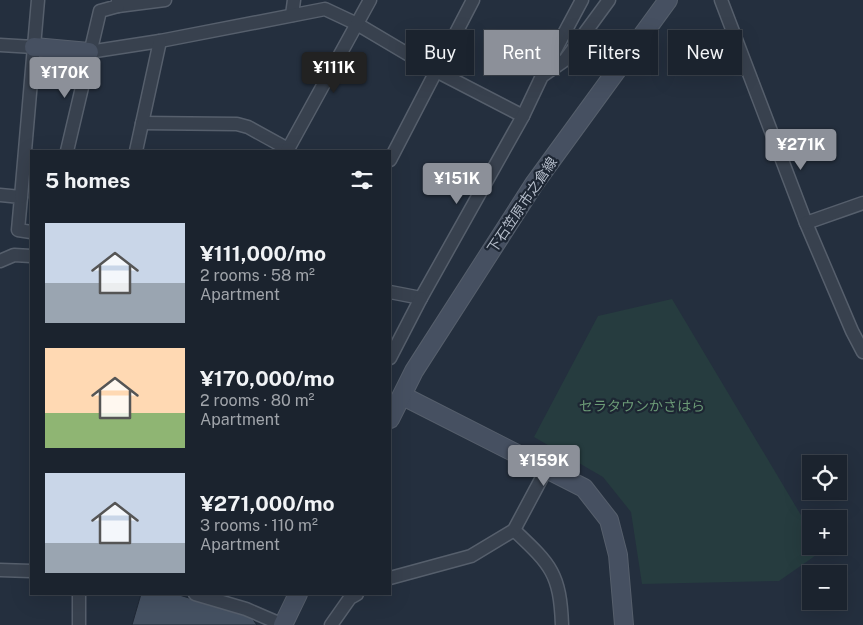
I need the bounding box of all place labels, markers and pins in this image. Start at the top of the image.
pin: ¥111K [299,52,369,94]
pin: ¥170K [30,56,100,99]
pin: ¥271K [766,128,836,171]
pin: ¥151K [422,162,492,205]
pin: ¥159K [509,444,579,487]

